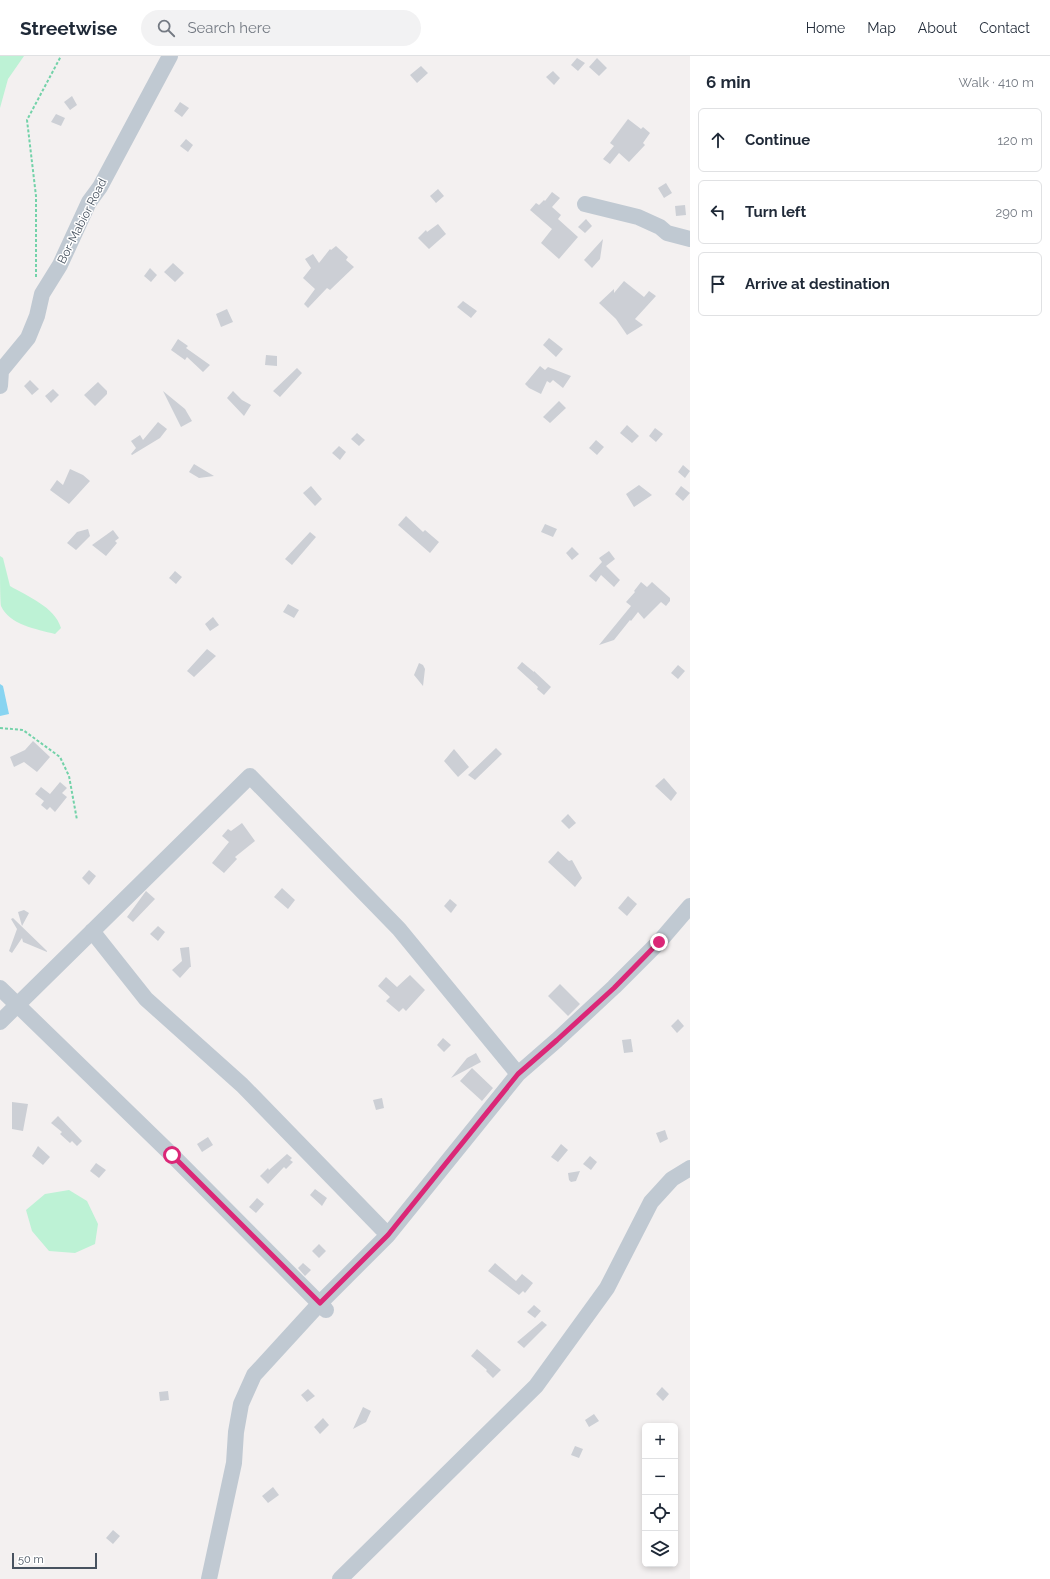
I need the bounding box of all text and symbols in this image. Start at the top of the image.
search box [141,10,421,46]
text: Streetwise [20,17,117,39]
icon: search [155,17,177,39]
text: Search here [187,19,271,37]
text: Home [806,20,845,36]
text: Map [867,20,896,36]
text: About [918,20,957,36]
text: Contact [979,20,1030,36]
text: 6 min [706,72,751,92]
text: Walk · 410 m [959,75,1034,90]
icon: ahead [707,129,729,151]
text: Continue [745,131,810,149]
text: 120 m [997,133,1033,148]
street label: Bor-Mabior Road [54,176,110,266]
icon: left [707,201,729,223]
text: Turn left [745,203,806,221]
text: 290 m [995,205,1033,220]
icon: arrive [707,273,729,295]
text: Arrive at destination [745,275,890,293]
route end [650,933,668,951]
route start [163,1146,181,1164]
map controls [642,1423,678,1567]
button: + [642,1423,678,1459]
button: − [642,1459,678,1495]
button: locate [642,1495,678,1531]
button: layers [642,1531,678,1567]
scale bar [12,1551,97,1570]
text: 50 m [18,1553,44,1566]

